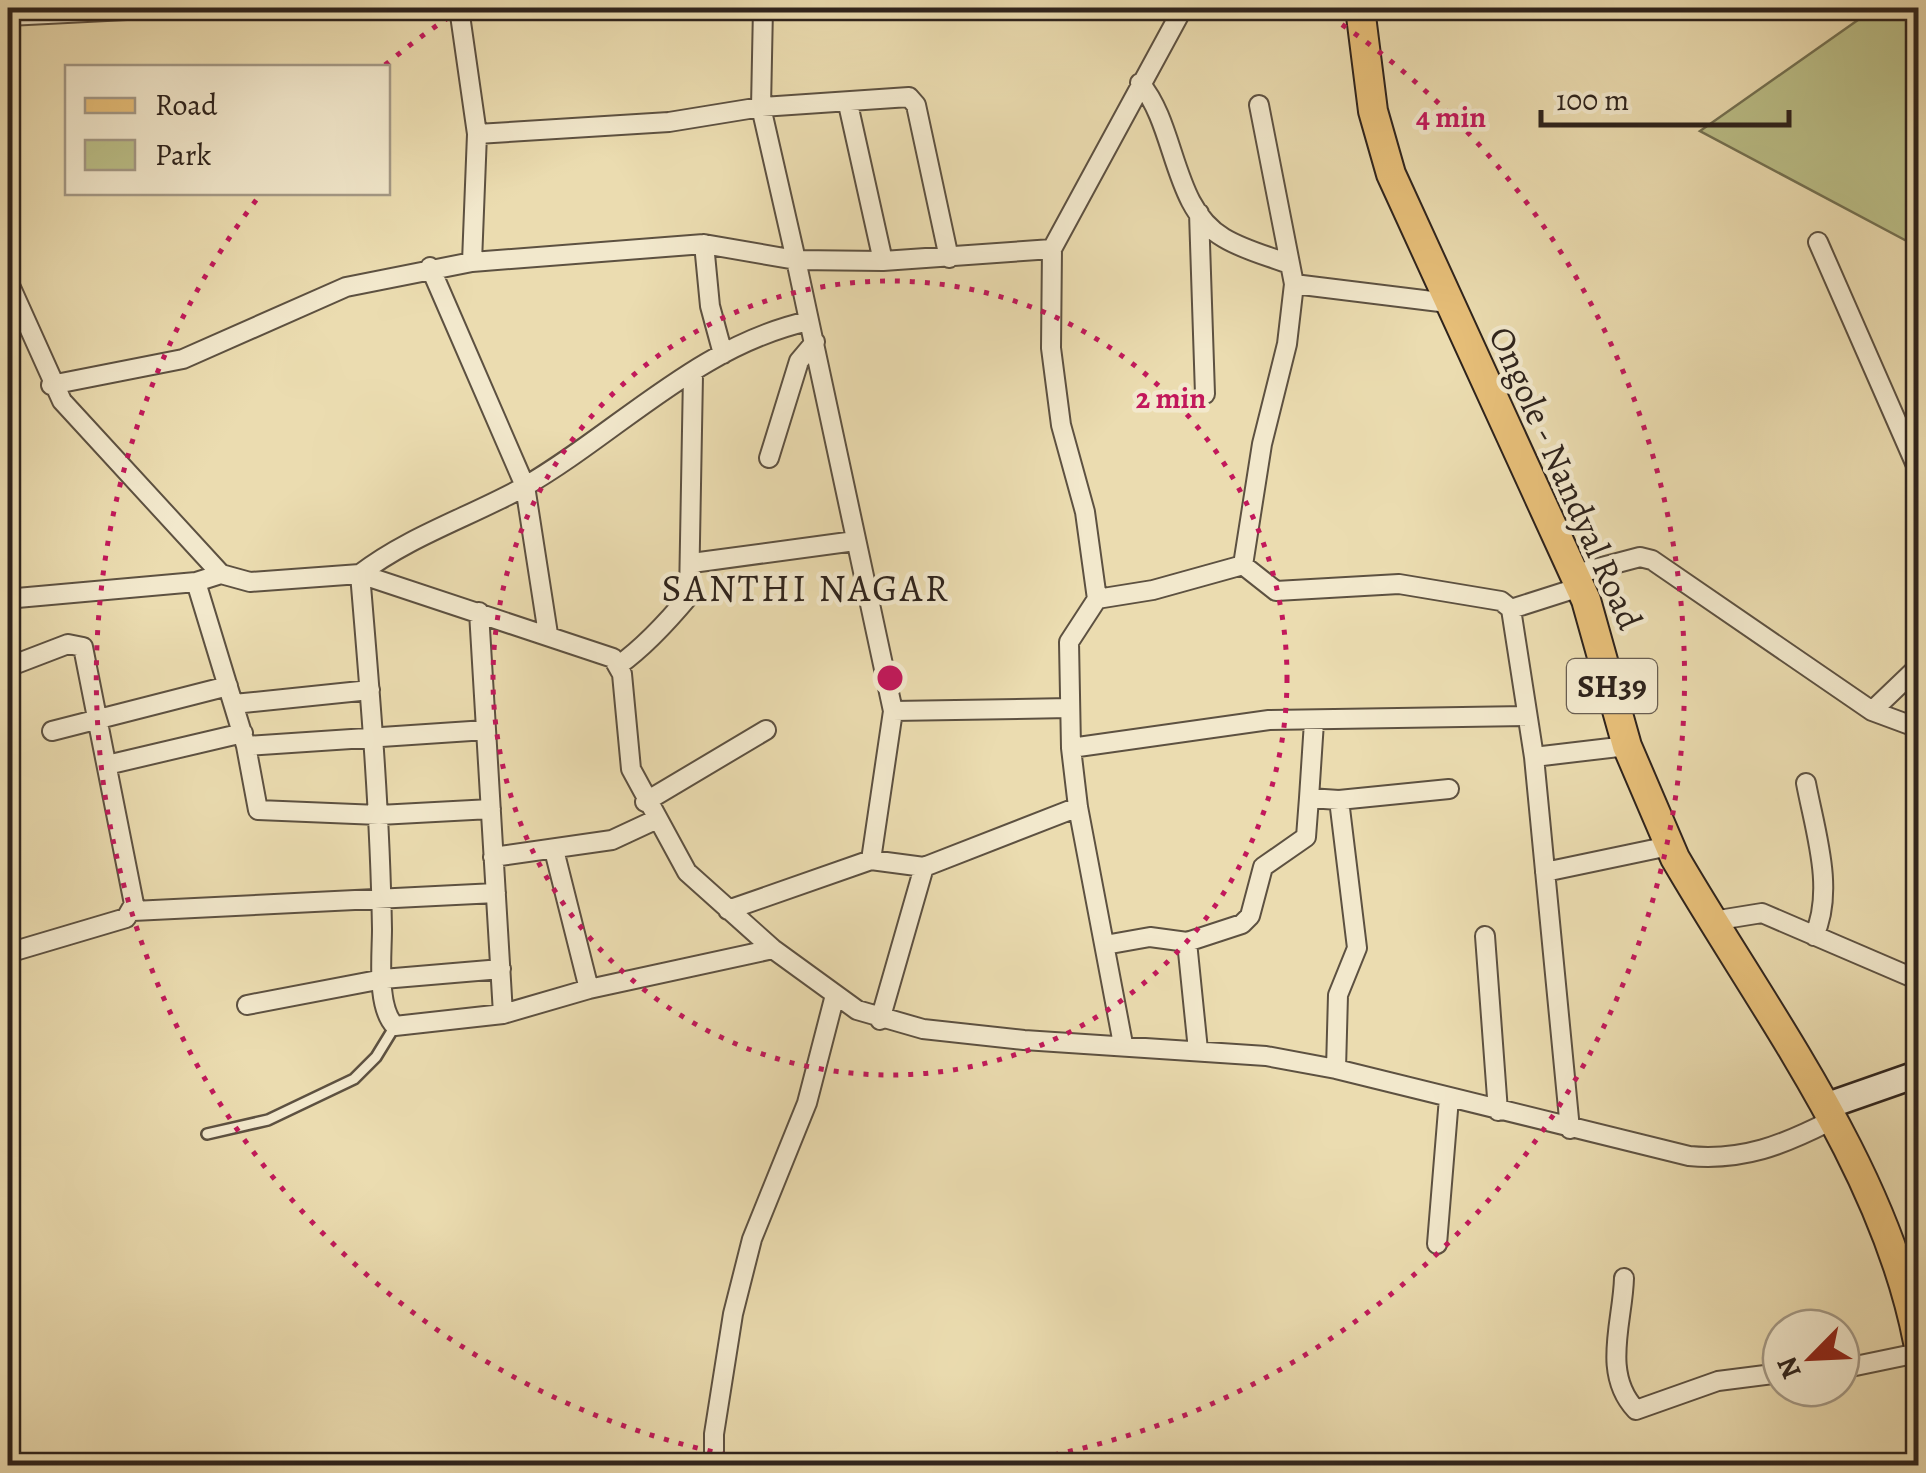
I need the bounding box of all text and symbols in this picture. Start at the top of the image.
legend [65,65,390,195]
scale bar [1541,65,1788,127]
text: 100 m [1556,80,1629,120]
text: Road [155,85,218,125]
text: 4 min [1416,97,1486,137]
text: Park [155,135,211,175]
street label: Ongole - Nandyal Road [1478,319,1654,637]
text: 2 min [1136,378,1206,418]
district label: SANTHI NAGAR [661,562,951,614]
road number: SH39 [1567,659,1657,713]
centre of rings [872,660,908,696]
north arrow [1761,1308,1861,1408]
text: N [1768,1351,1811,1385]

